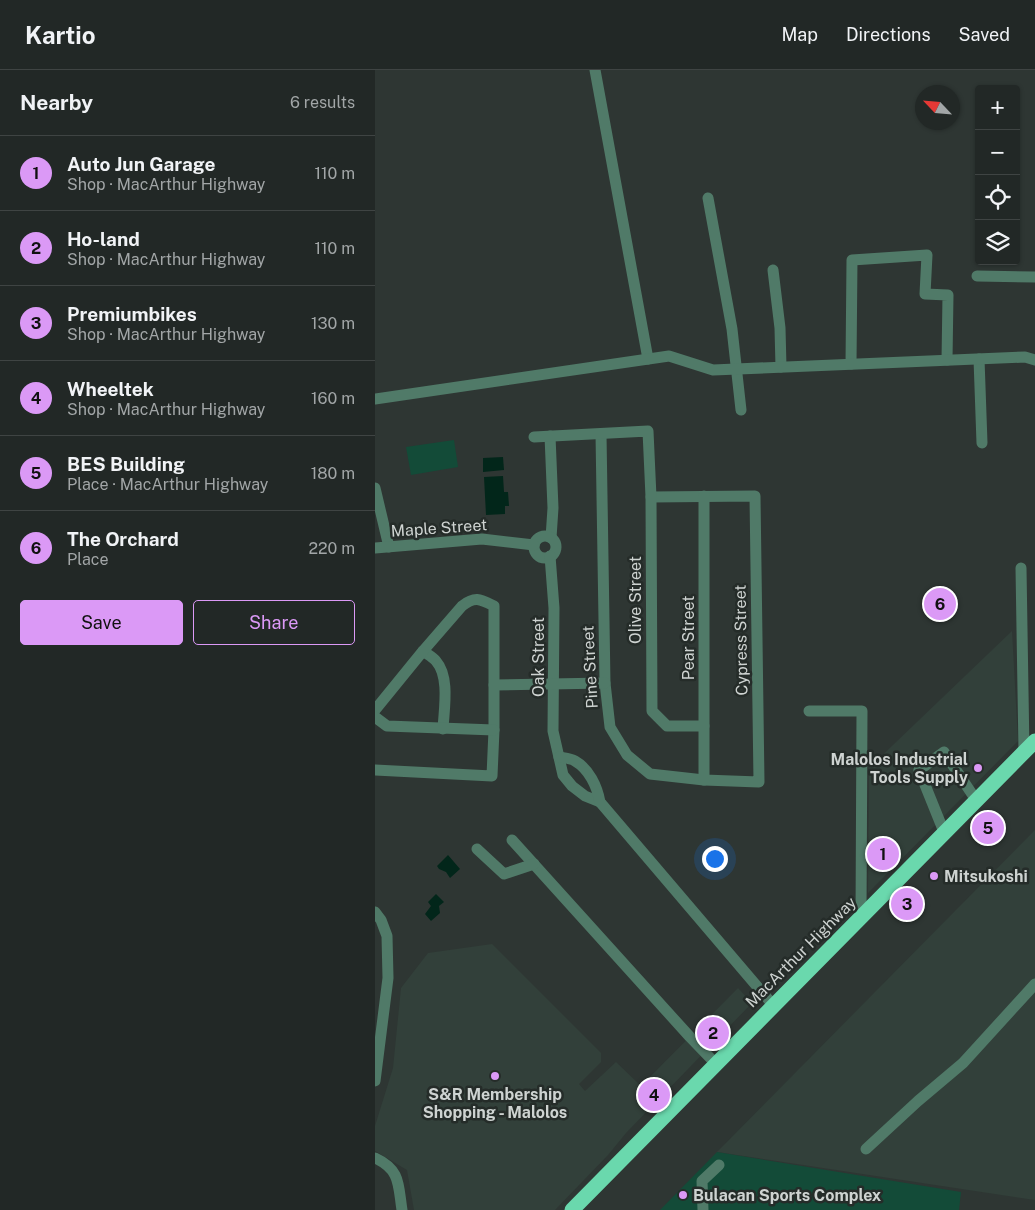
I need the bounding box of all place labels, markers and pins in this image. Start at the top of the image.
pin: 6 [924,585,956,623]
place label: Malolos Industrial Tools Supply [830,750,968,787]
marker: Malolos Industrial Tools Supply [972,762,984,774]
pin: 5 [972,809,1004,847]
pin: 1 [867,835,899,873]
place label: Mitsukoshi [944,867,1028,886]
marker: Mitsukoshi [928,870,940,882]
pin: 3 [891,885,923,923]
pin: 2 [697,1014,729,1052]
marker: S&R Membership Shopping - Malolos [489,1070,501,1082]
pin: 4 [638,1076,670,1114]
place label: S&R Membership Shopping - Malolos [423,1085,567,1122]
place label: Bulacan Sports Complex [693,1186,882,1205]
marker: Bulacan Sports Complex [677,1189,689,1201]

